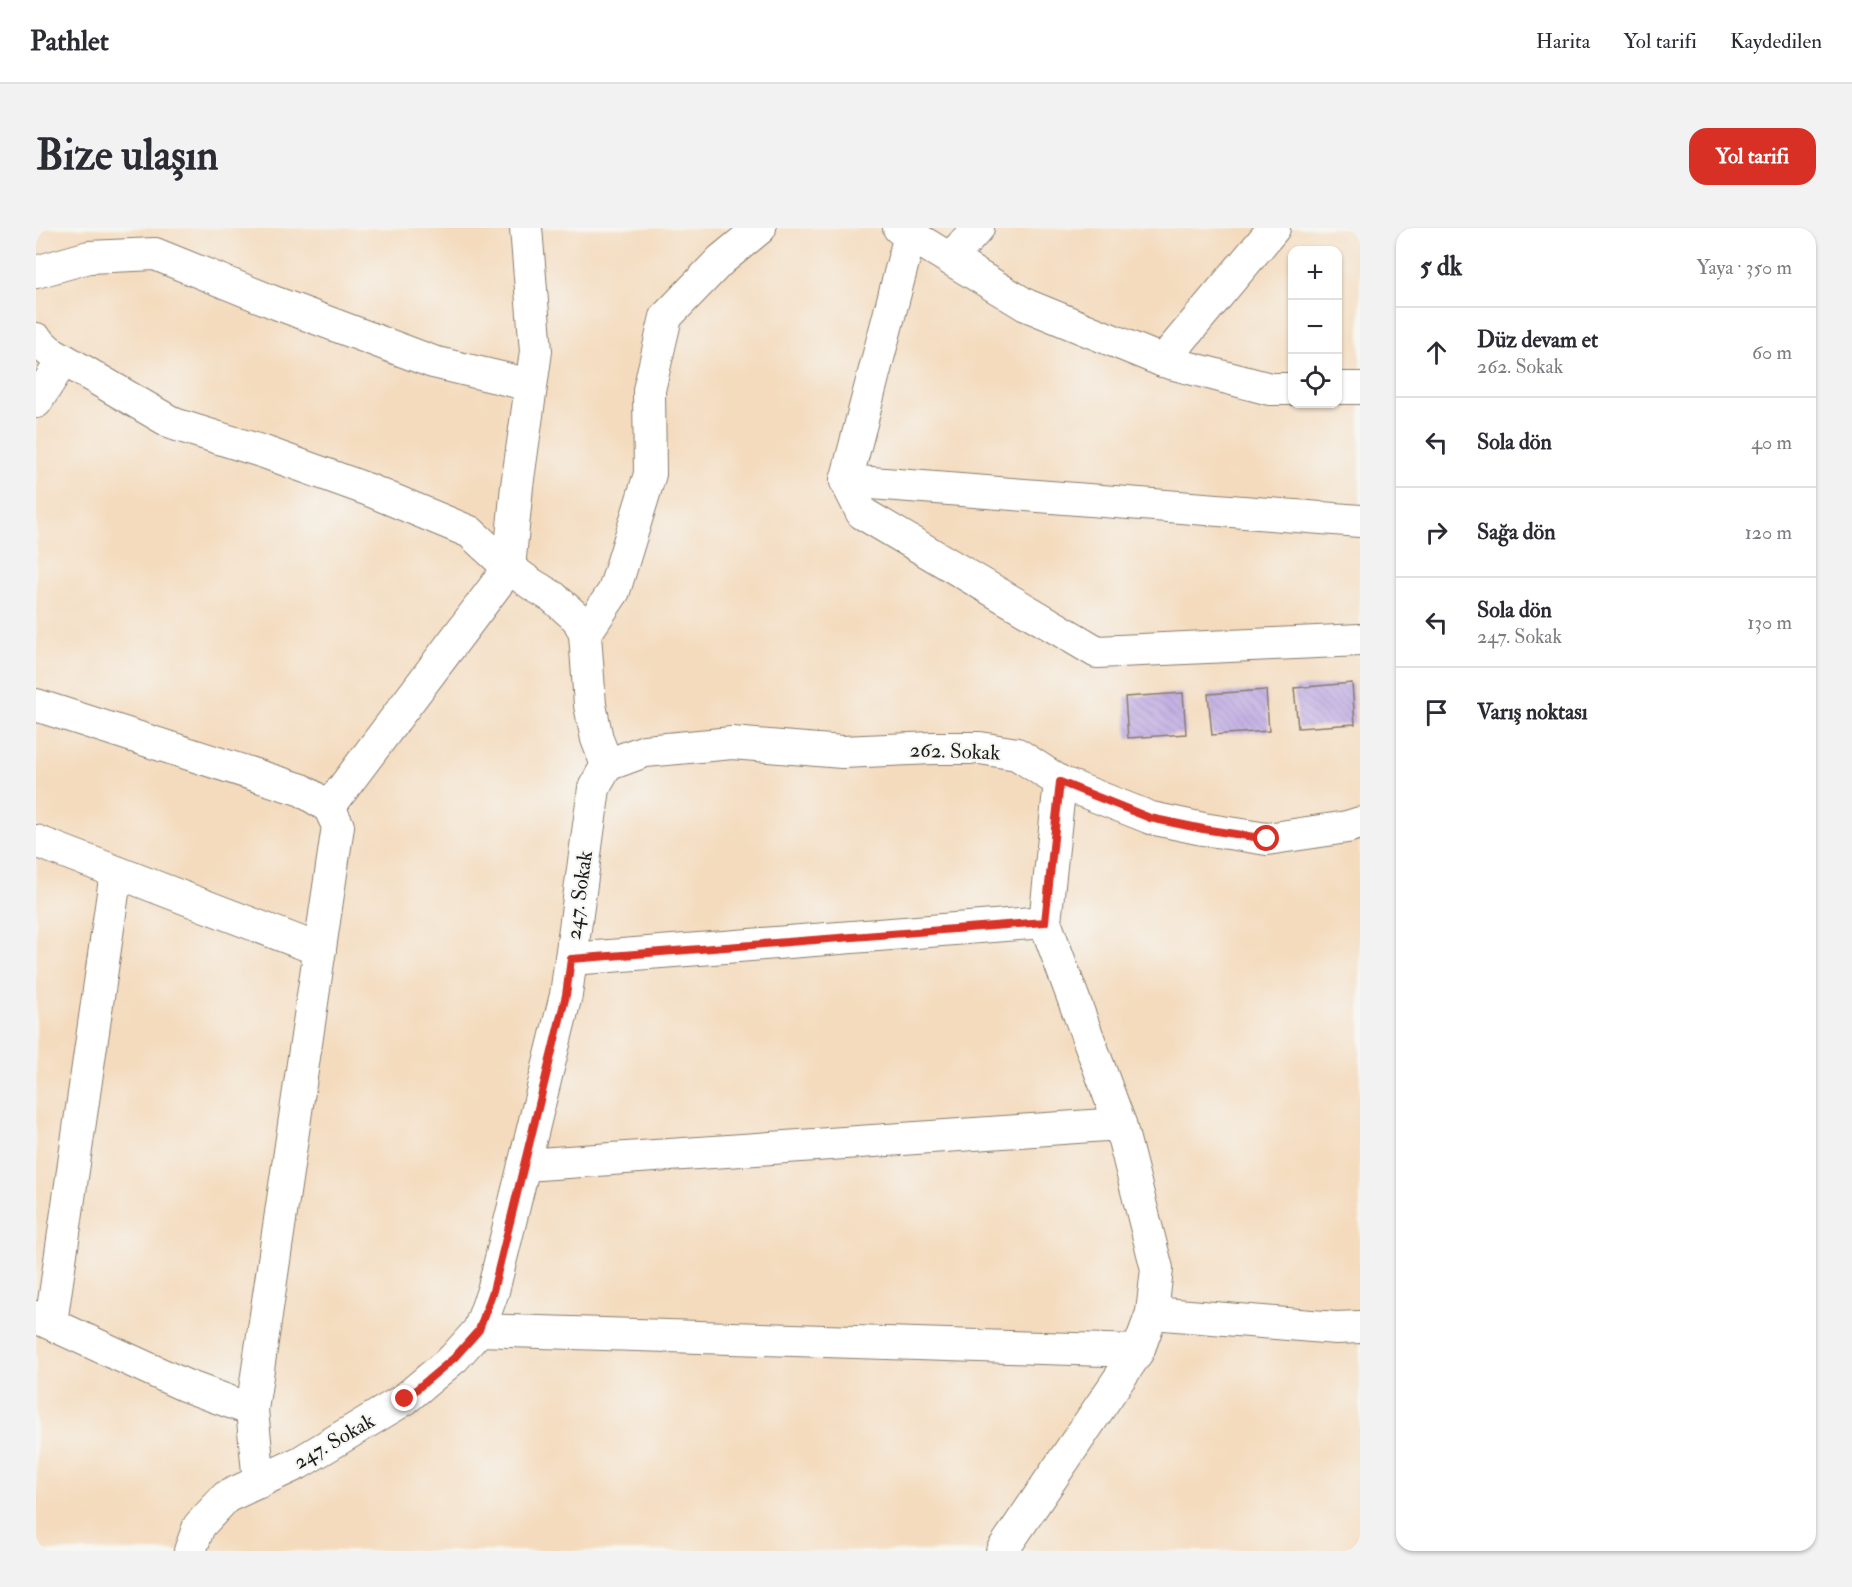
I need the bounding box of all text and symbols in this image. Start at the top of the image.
text: Pathlet [30,24,109,59]
text: Harita [1536,28,1590,55]
text: Yol tarifi [1623,28,1697,55]
text: Kaydedilen [1730,28,1822,55]
button: Yol tarifi [1689,128,1816,185]
text: Bize ulaşın [36,130,218,182]
map controls [1288,246,1342,408]
button: + [1288,246,1342,300]
text: 5 dk [1420,251,1462,283]
text: Yaya · 350 m [1696,255,1792,280]
button: − [1288,300,1342,354]
text: Düz devam et [1477,326,1598,354]
icon: ahead [1420,336,1453,369]
text: 60 m [1752,340,1792,365]
button: locate [1288,354,1342,408]
text: 262. Sokak [1477,354,1563,379]
icon: left [1420,426,1453,459]
text: Sola dön [1477,428,1552,456]
text: 40 m [1751,430,1792,455]
icon: right [1420,516,1453,549]
text: Sağa dön [1477,518,1556,546]
text: 120 m [1745,520,1792,545]
text: Sola dön [1477,596,1552,624]
icon: left [1420,606,1453,639]
text: 130 m [1747,610,1792,635]
text: 247. Sokak [1477,624,1562,649]
icon: arrive [1420,696,1453,729]
text: Varış noktası [1477,698,1588,726]
street label: 262. Sokak [909,736,1001,767]
route start [1253,825,1279,851]
street label: 247. Sokak [560,849,599,941]
route end [391,1385,417,1411]
street label: 247. Sokak [289,1407,380,1475]

